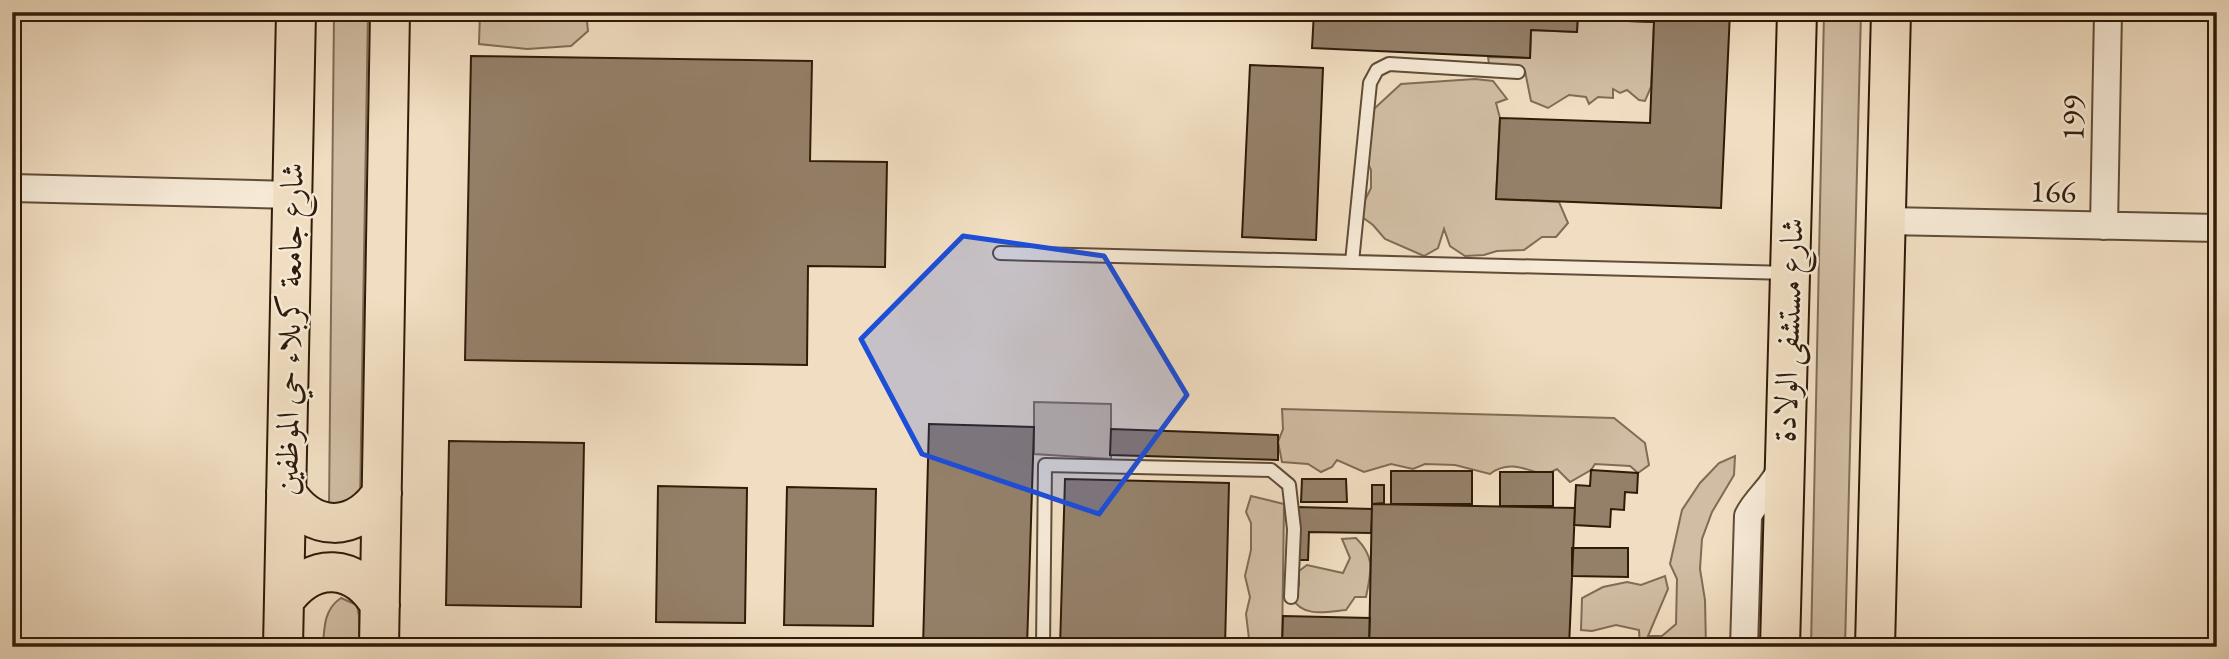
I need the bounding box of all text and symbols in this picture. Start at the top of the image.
street label: 199 [2052,95,2094,141]
street label: شارع جامعة كربلاء حي الموظفين [265,162,319,496]
street label: 166 [2030,170,2076,212]
street label: شارع مستشفى الولادة [1763,217,1819,443]

